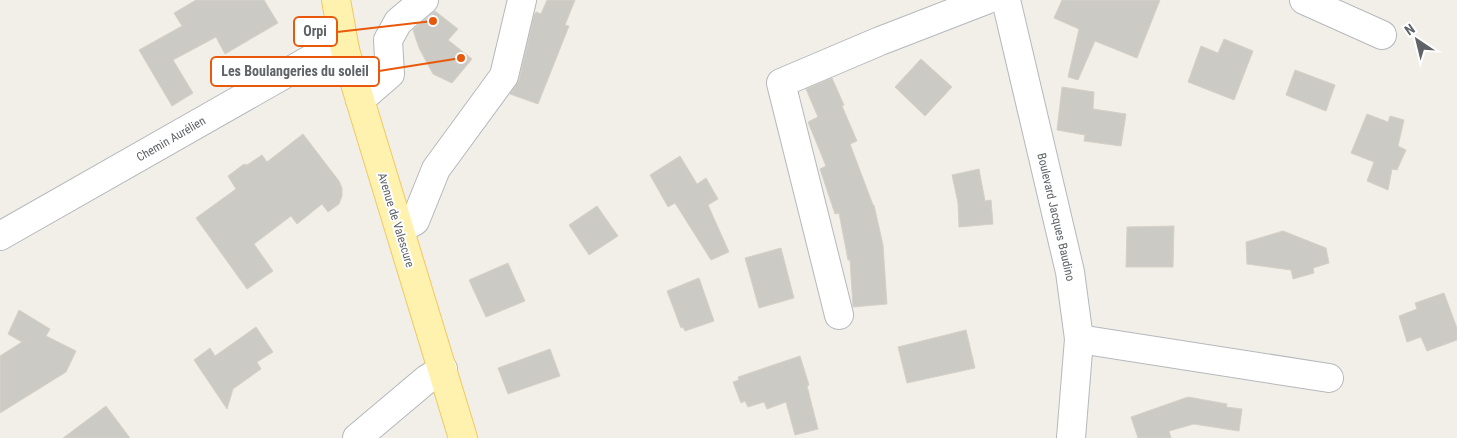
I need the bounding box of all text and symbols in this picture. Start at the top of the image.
north arrow [1392,15,1442,65]
callout: Orpi [294,17,337,46]
text: N [1401,20,1418,38]
text: Orpi [303,23,327,39]
callout: Les Boulangeries du soleil [211,57,379,86]
text: Les Boulangeries du soleil [221,63,369,79]
street label: Chemin Aurélien [134,114,208,164]
street label: Boulevard Jacques Baudino [1034,152,1078,282]
street label: Avenue de Valescure [375,171,417,269]

